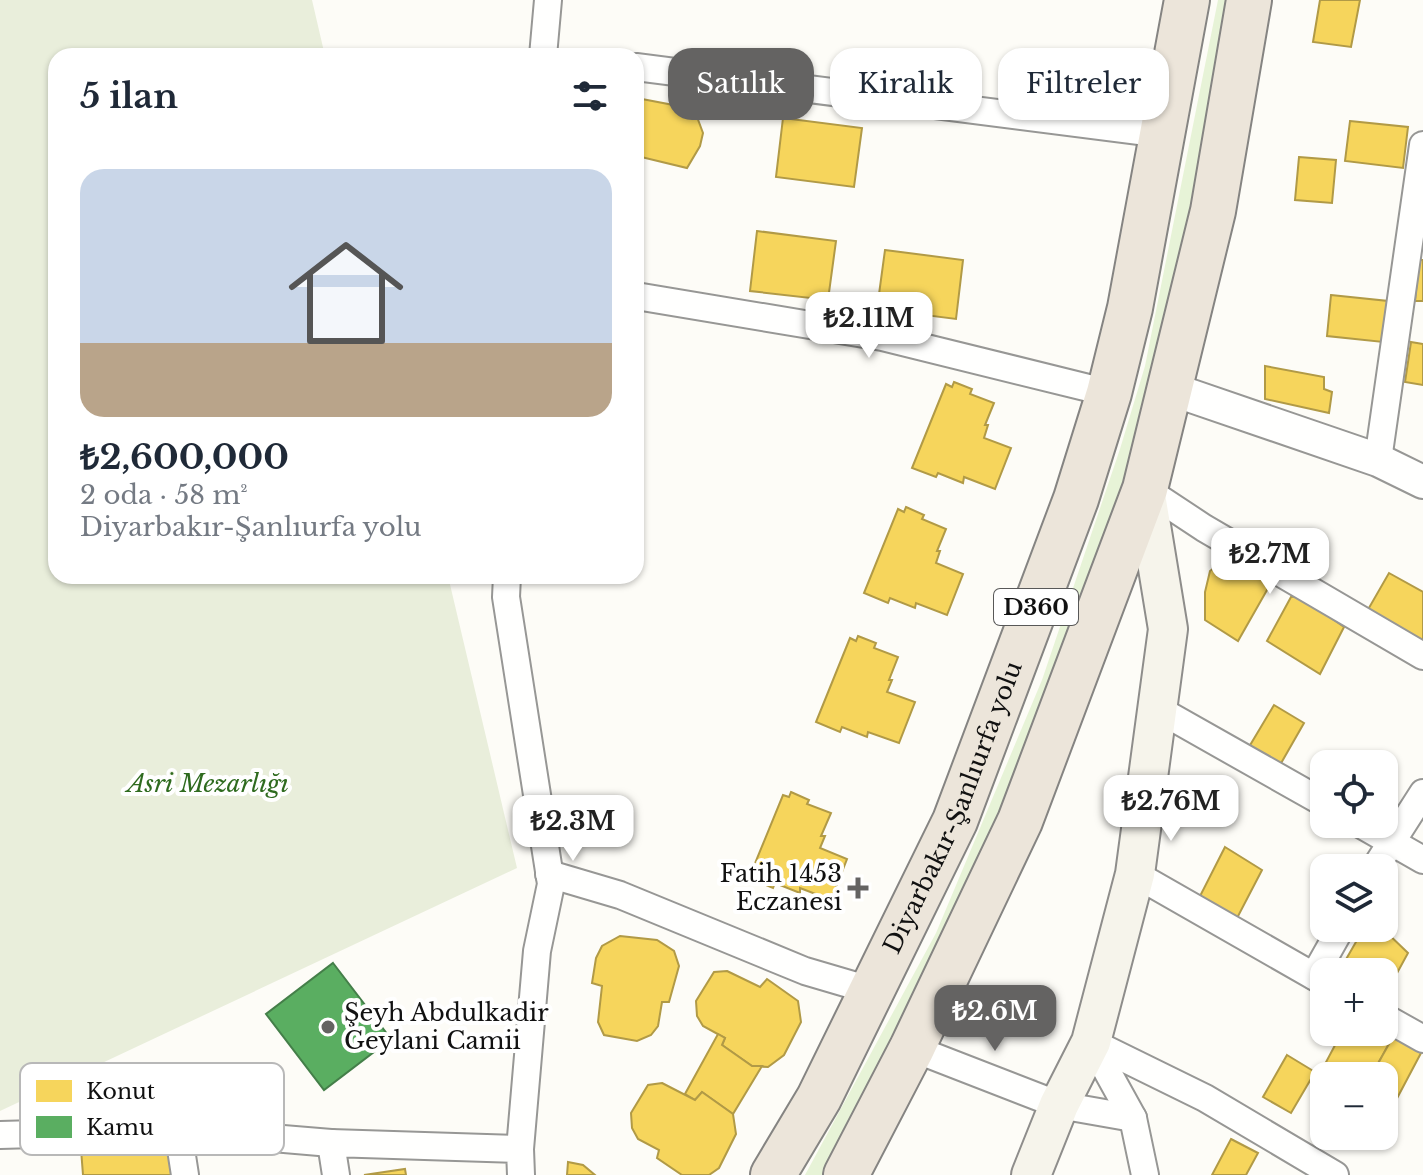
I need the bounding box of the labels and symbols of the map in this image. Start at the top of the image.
pin: ₺2.11M [804,292,934,360]
pin: ₺2.7M [1214,528,1326,596]
road number: D360 [994,589,1078,625]
street label: Diyarbakır-Şanlıurfa yolu [877,657,1028,958]
park label: Asri Mezarlığı [124,769,289,798]
pin: ₺2.76M [1106,775,1236,843]
pin: ₺2.3M [517,795,629,863]
place label: Fatih 1453 Eczanesi [720,859,842,916]
marker: Fatih 1453 Eczanesi [849,879,867,897]
pin: ₺2.6M [939,985,1051,1053]
place label: Şeyh Abdulkadir Geylani Camii [344,998,549,1055]
marker: Şeyh Abdulkadir Geylani Camii [319,1018,337,1036]
legend [20,1063,284,1155]
text: Konut [86,1078,156,1105]
text: Kamu [86,1114,154,1141]

